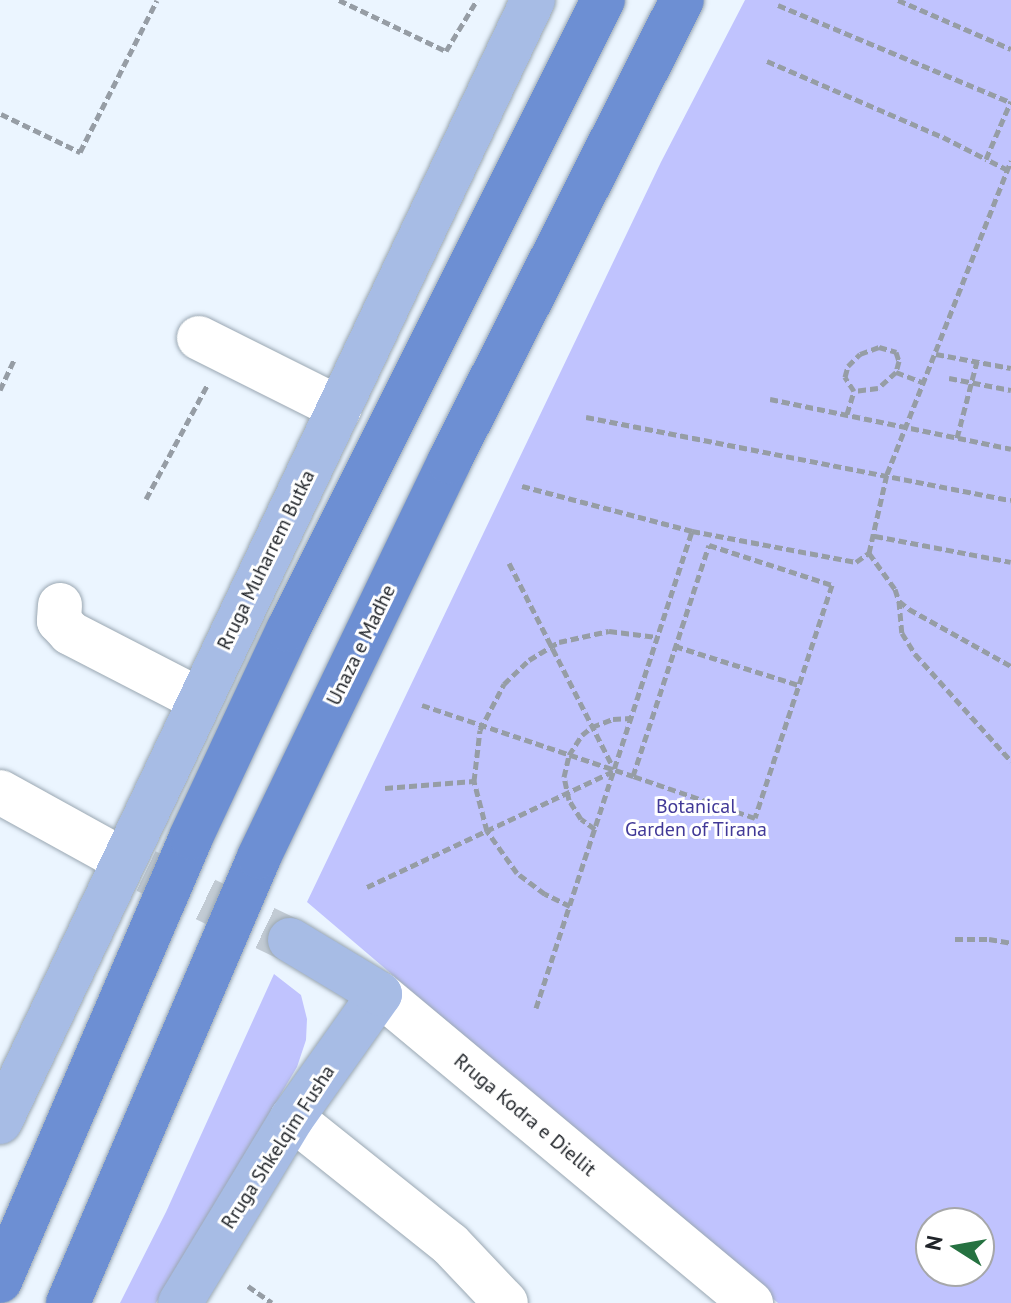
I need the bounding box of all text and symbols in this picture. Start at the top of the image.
street label: Rruga Muharrem Butka [212,466,320,654]
street label: Unaza e Madhe [321,581,401,709]
park label: Botanical Garden of Tirana [625,795,767,842]
street label: Rruga Kodra e Diellit [449,1049,601,1181]
street label: Rruga Shkelqim Fusha [216,1061,340,1233]
north arrow [915,1207,995,1287]
text: N [918,1233,949,1253]

